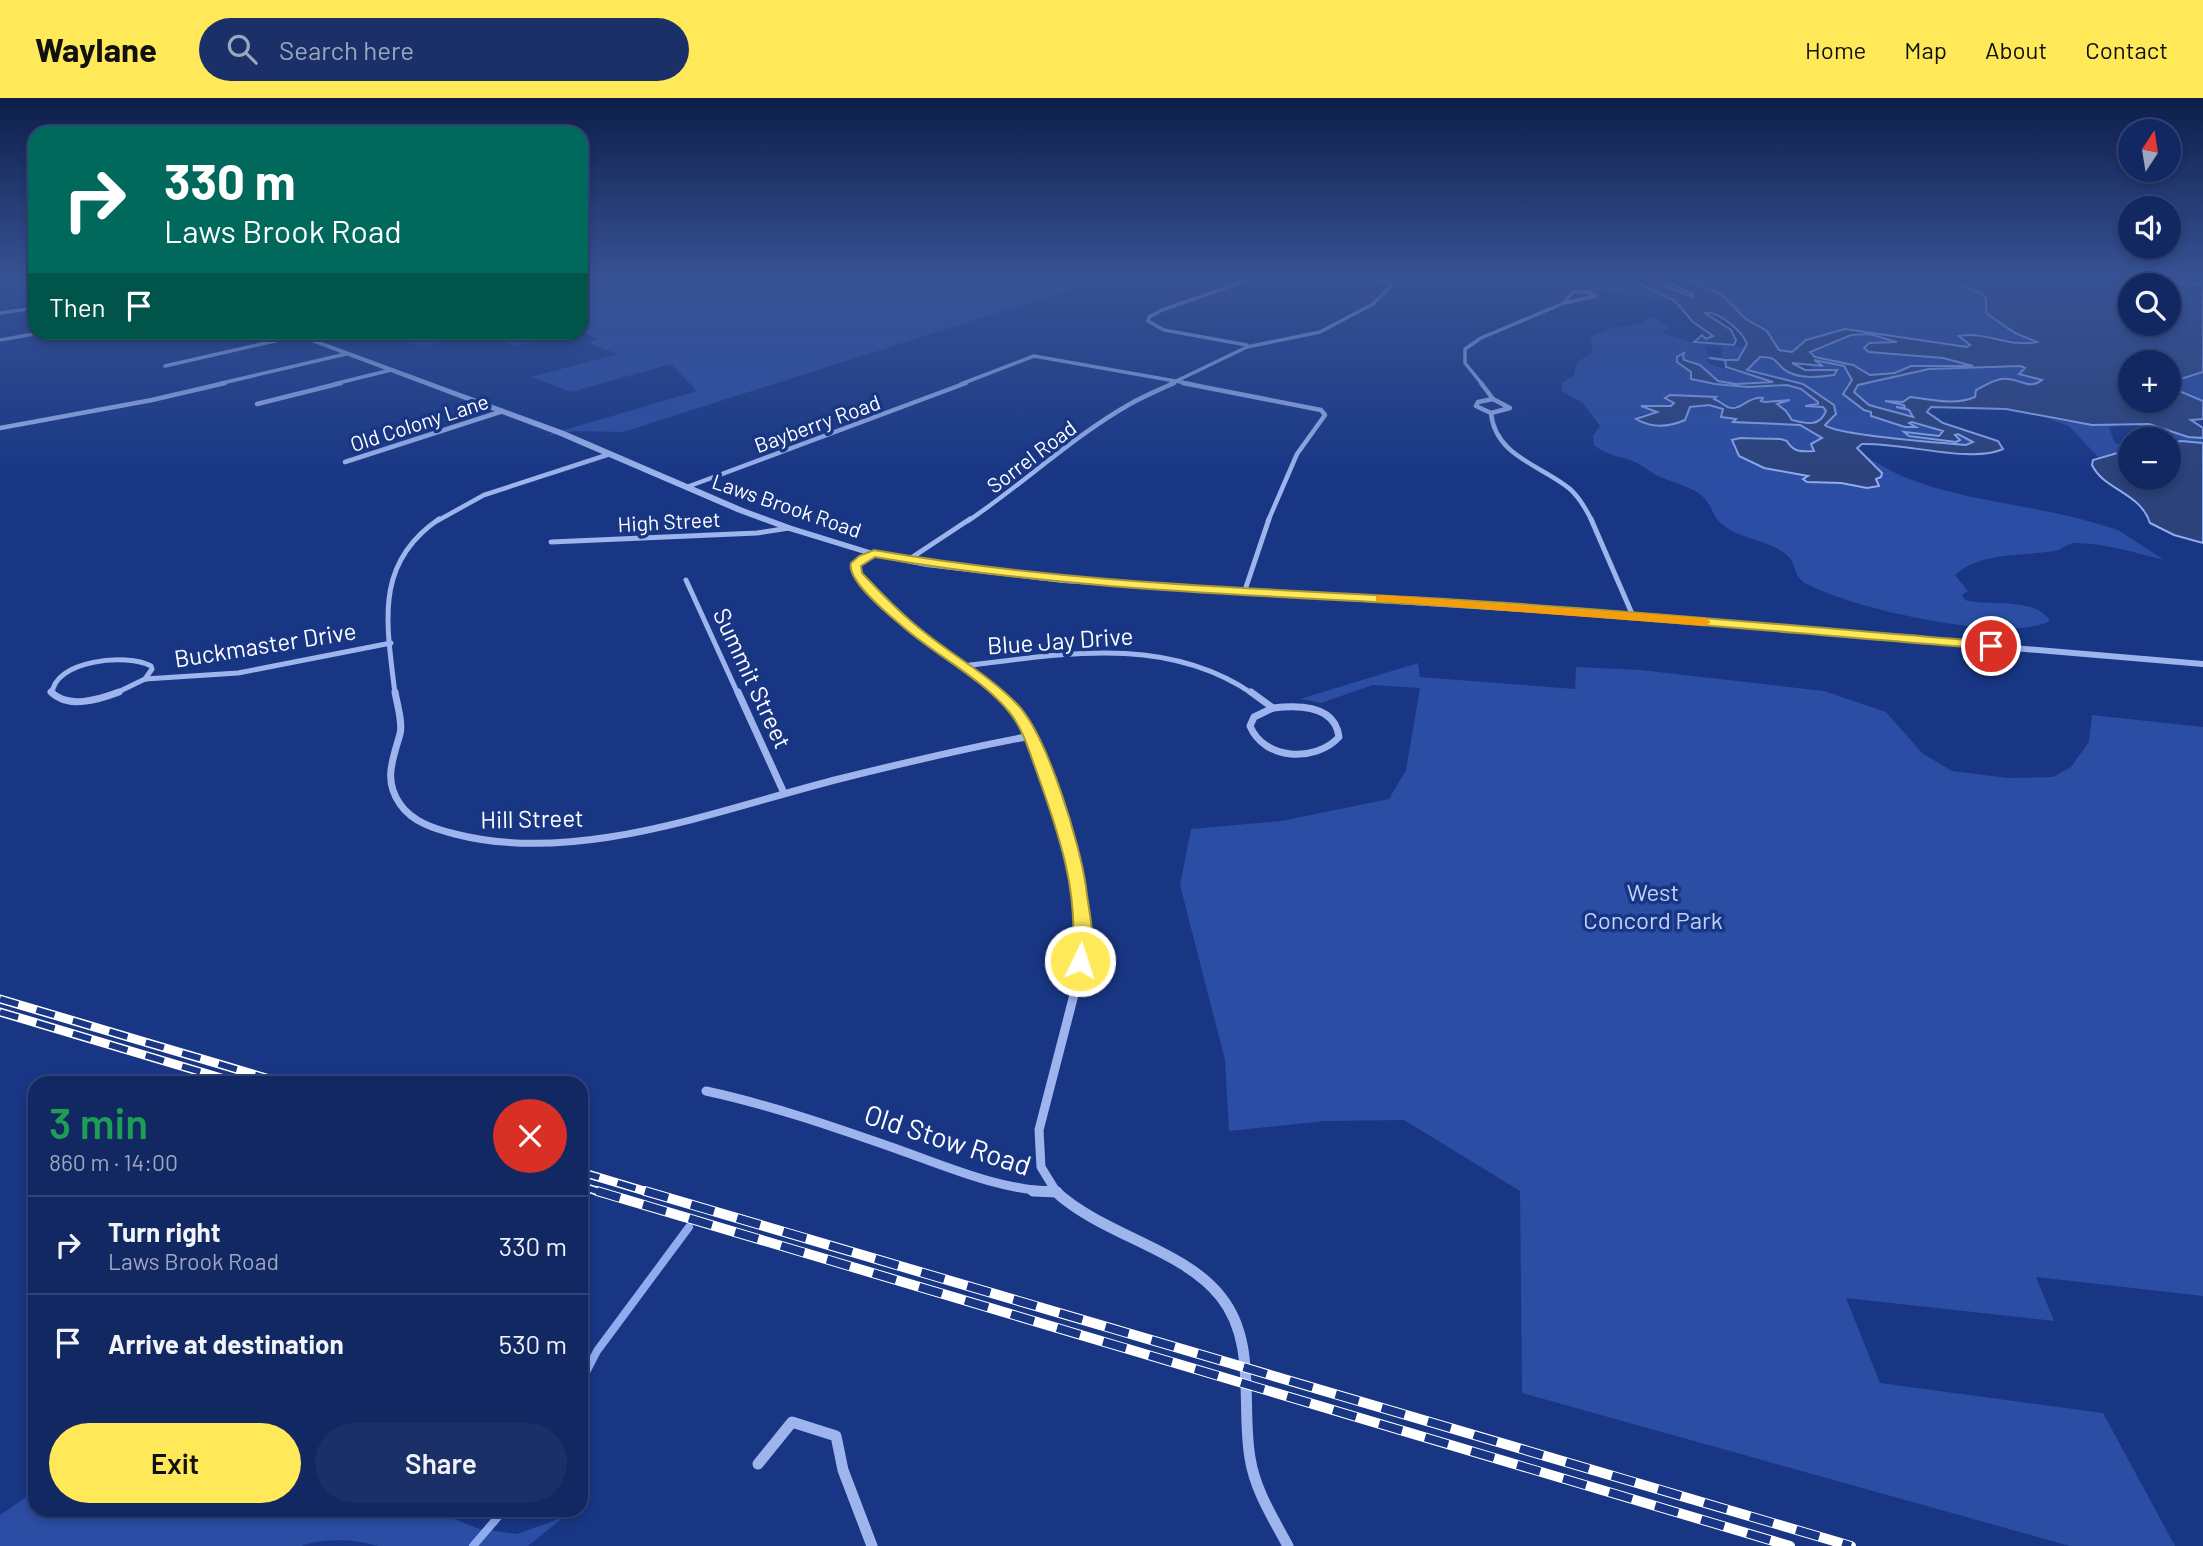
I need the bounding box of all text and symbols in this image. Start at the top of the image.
search box [199,18,689,81]
text: Waylane [35,29,157,69]
icon: search [223,30,261,68]
text: Search here [279,34,414,65]
text: Home [1805,35,1866,64]
text: Map [1904,35,1947,64]
text: About [1985,35,2047,64]
text: Contact [2085,35,2168,64]
north arrow [2118,119,2180,182]
map controls [2118,119,2181,490]
text: 330 m [164,151,296,210]
icon: right [49,154,140,245]
button: sound [2118,196,2181,259]
text: Laws Brook Road [164,211,402,249]
button: search [2118,273,2181,336]
icon: arrive [120,287,158,325]
text: Then [49,291,106,322]
button: + [2118,350,2181,413]
street label: Old Colony Lane [347,388,491,456]
street label: Bayberry Road [751,389,883,457]
street label: Sorrel Road [981,414,1081,498]
button: − [2118,427,2181,490]
street label: Laws Brook Road [709,468,865,542]
street label: High Street [617,506,721,536]
street label: Summit Street [708,603,798,753]
street label: Buckmaster Drive [172,615,358,673]
pin [1961,616,2021,676]
street label: Blue Jay Drive [986,620,1134,660]
icon: arrive [1972,627,2010,665]
street label: Hill Street [480,803,584,833]
park label: West Concord Park [1583,877,1723,934]
position arrow [1043,924,1117,998]
street label: Old Stow Road [860,1096,1036,1182]
text: 3 min [49,1097,148,1147]
button: close [493,1099,567,1173]
text: 860 m · 14:00 [49,1148,178,1176]
text: Turn right [108,1216,221,1247]
icon: right [49,1226,87,1264]
text: 330 m [499,1230,567,1261]
text: Laws Brook Road [108,1247,279,1275]
icon: arrive [49,1324,87,1362]
text: Arrive at destination [108,1328,344,1359]
text: 530 m [499,1328,567,1359]
button: Exit [49,1423,301,1503]
button: Share [315,1423,567,1503]

